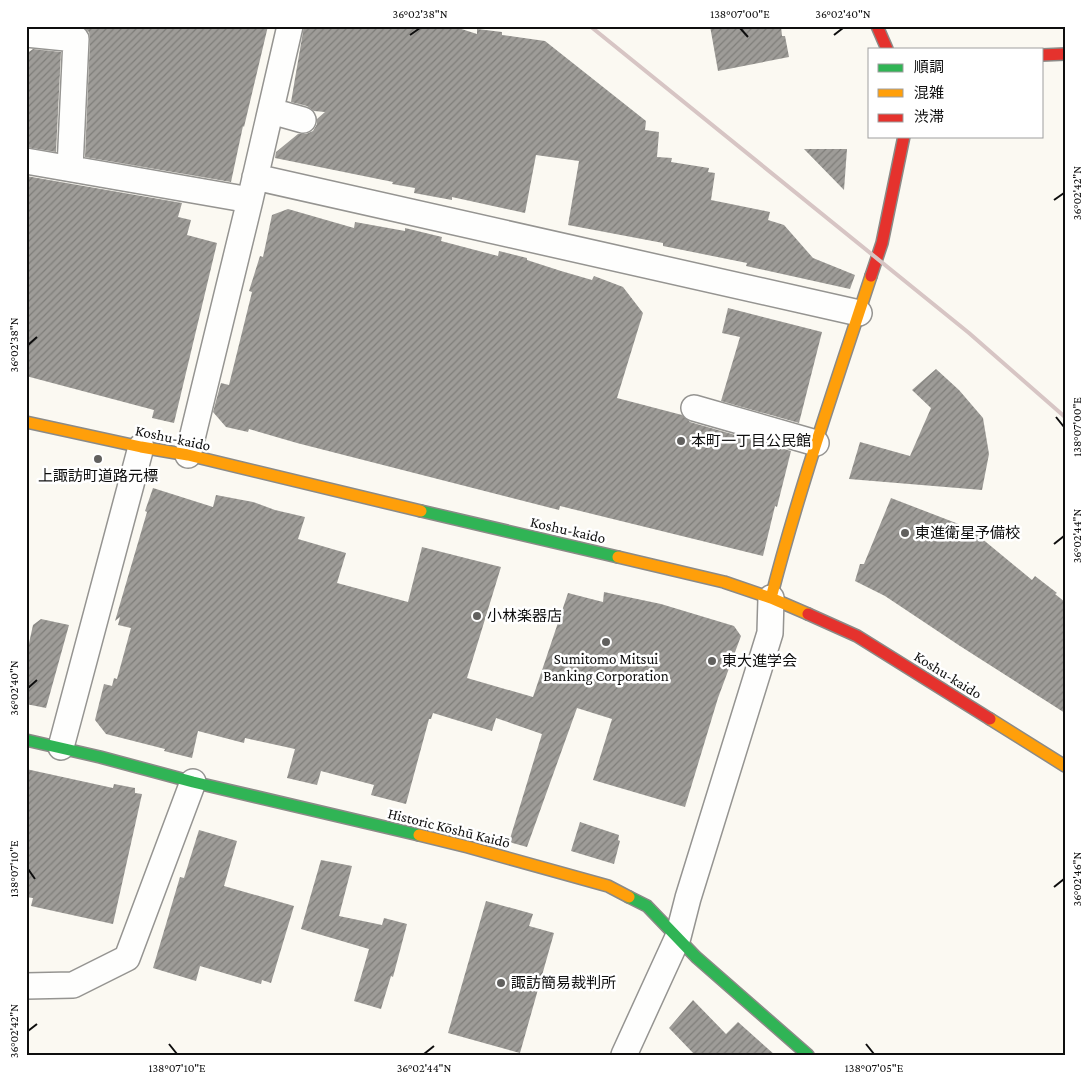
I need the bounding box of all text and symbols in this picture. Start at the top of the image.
text: 36°02'38"N [392,7,448,21]
text: 138°07'00"E [710,7,770,21]
text: 36°02'40"N [815,7,871,21]
legend [868,48,1044,138]
text: 順調 [914,59,944,75]
text: 混雑 [914,85,944,101]
text: 渋滞 [914,109,944,125]
text: 36°02'42"N [1070,166,1084,220]
text: 36°02'38"N [7,317,21,373]
text: 138°07'00"E [1070,397,1084,457]
street label: Koshu-kaido [134,422,212,454]
place label: 本町一丁目公民館 [691,433,811,449]
marker: 本町一丁目公民館 [675,435,687,447]
marker: 上諏訪町道路元標 [92,453,104,465]
place label: 上諏訪町道路元標 [38,468,158,484]
text: 36°02'44"N [1070,509,1084,563]
street label: Koshu-kaido [529,514,607,546]
place label: 東進衛星予備校 [915,525,1020,541]
marker: 東進衛星予備校 [899,527,911,539]
place label: 小林楽器店 [487,608,562,624]
marker: 小林楽器店 [471,610,483,622]
marker: Sumitomo Mitsui Banking Corporation [600,636,612,648]
street label: Koshu-kaido [911,648,985,702]
place label: Sumitomo Mitsui Banking Corporation [543,651,669,685]
place label: 東大進学会 [722,653,797,669]
marker: 東大進学会 [706,655,718,667]
text: 36°02'40"N [7,660,21,716]
street label: Historic Kōshū Kaidō [386,805,512,851]
text: 138°07'10"E [7,840,21,898]
text: 36°02'46"N [1070,851,1084,906]
place label: 諏訪簡易裁判所 [511,975,616,991]
marker: 諏訪簡易裁判所 [495,977,507,989]
text: 36°02'42"N [7,1004,21,1058]
text: 138°07'10"E [148,1061,206,1075]
text: 36°02'44"N [397,1061,451,1075]
text: 138°07'05"E [845,1061,904,1075]

